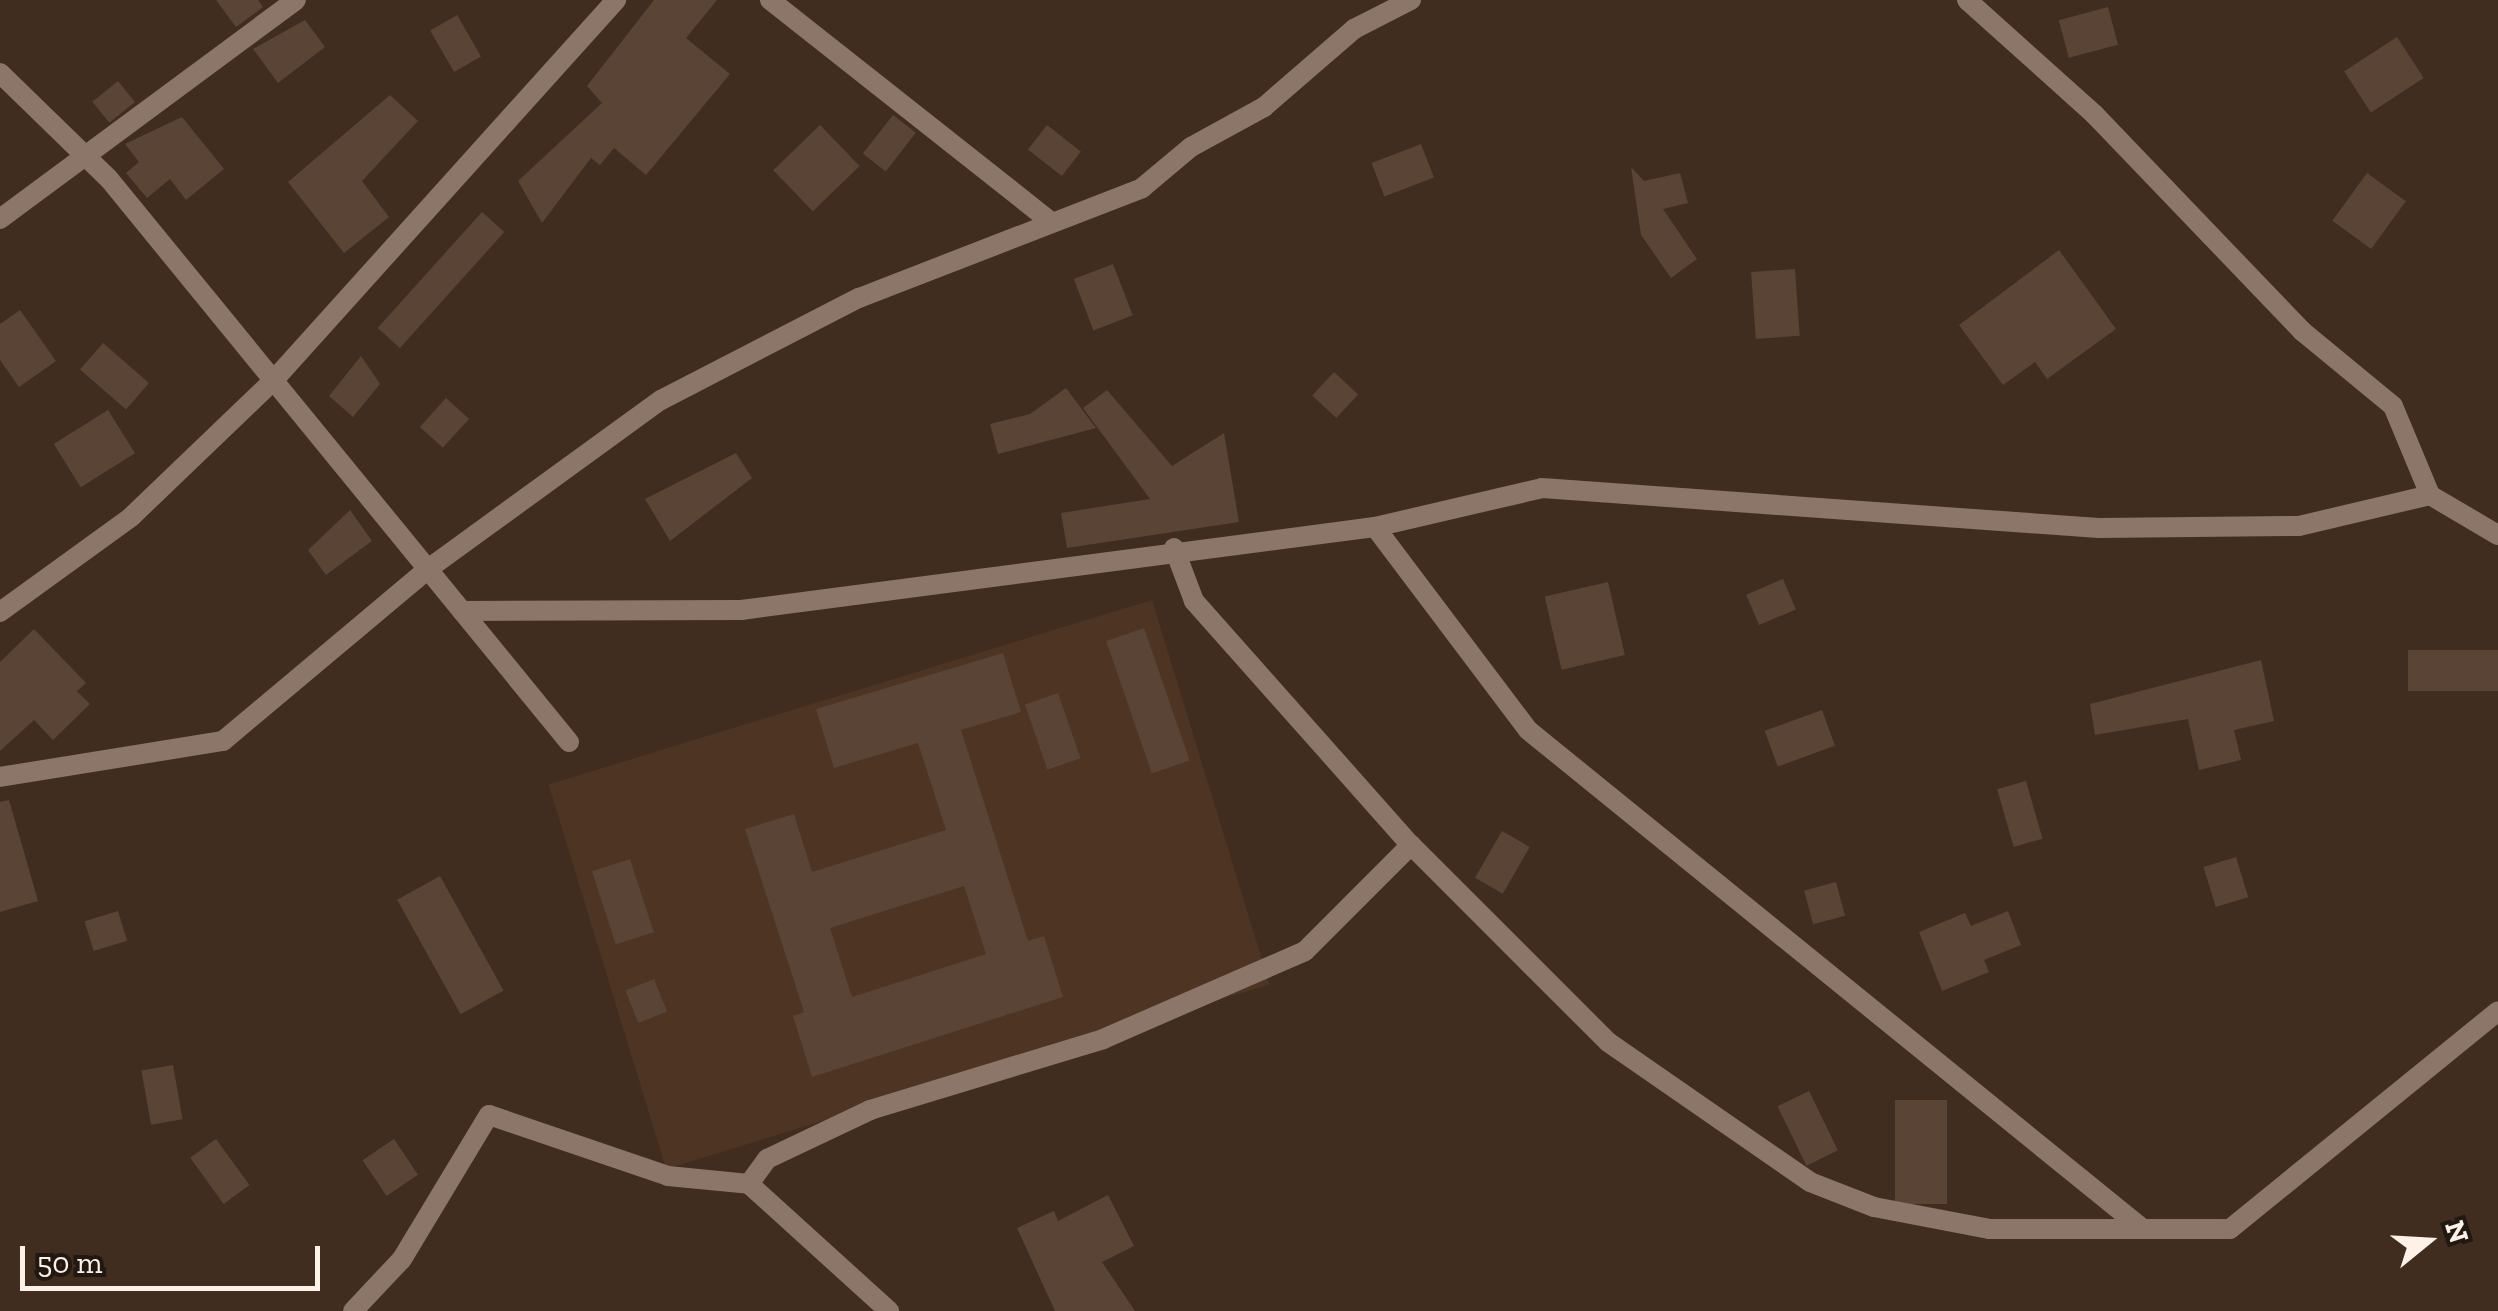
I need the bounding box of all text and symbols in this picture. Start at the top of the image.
north arrow [2378,1191,2478,1291]
text: N [2438,1216,2476,1247]
scale bar [25,1226,325,1288]
text: 50 m [37,1245,102,1281]

